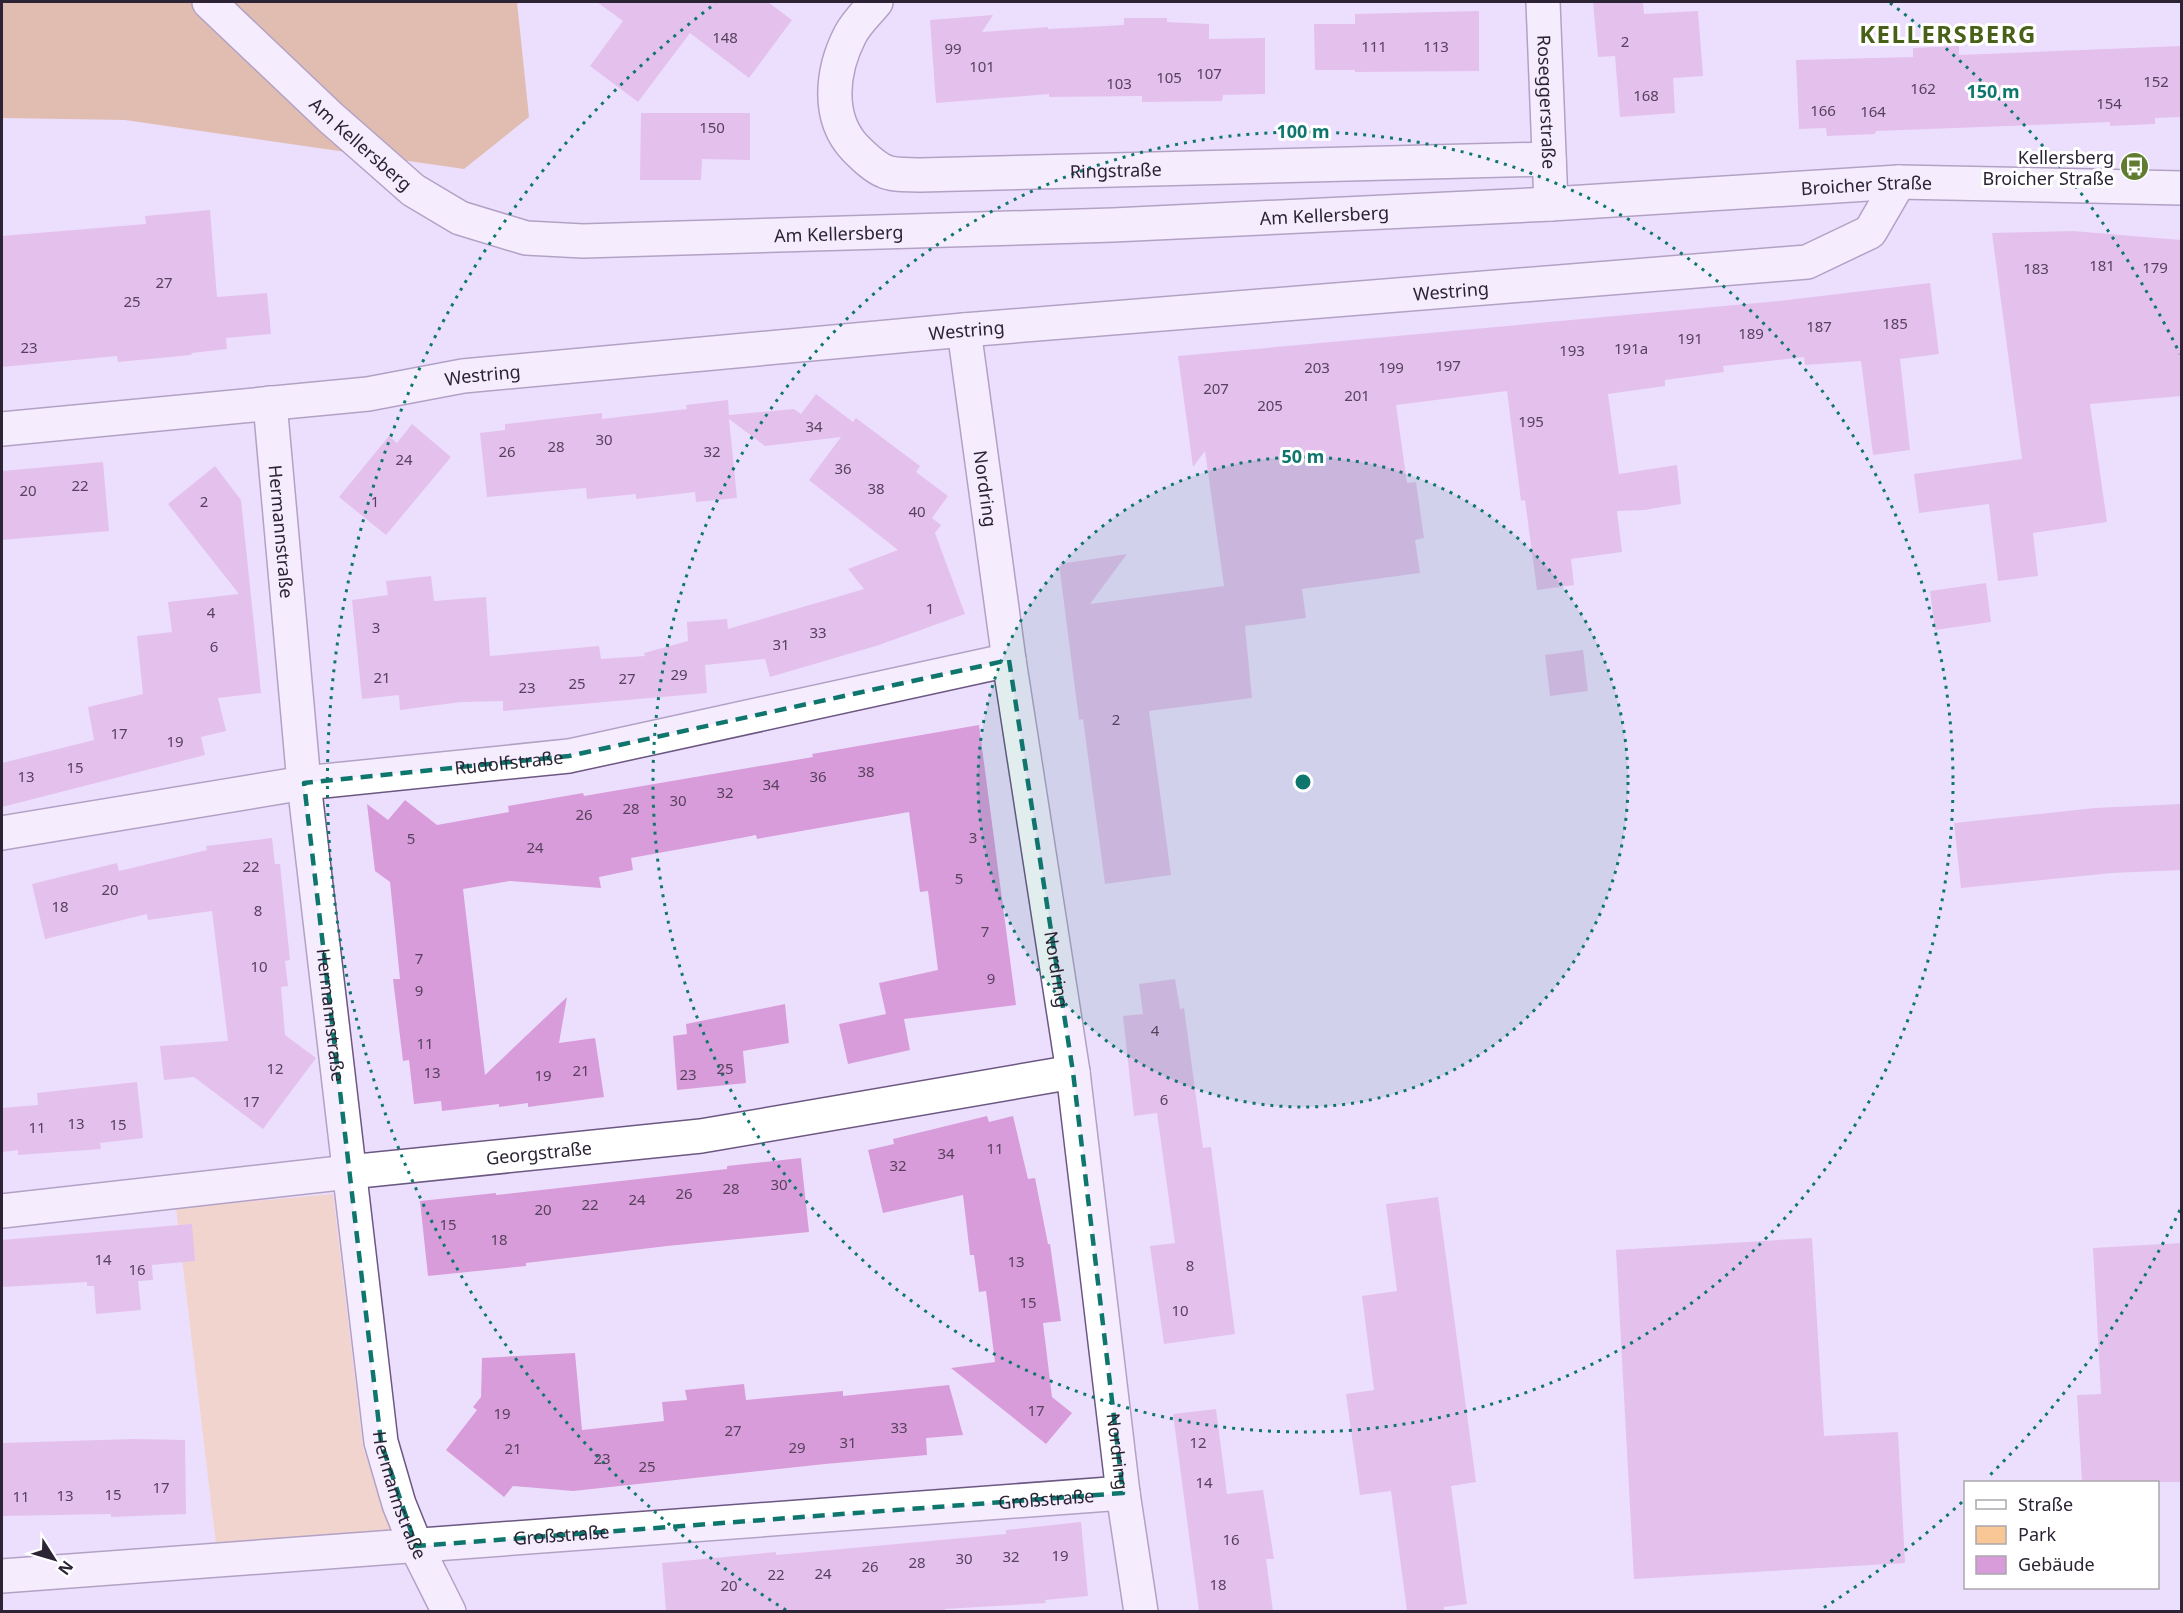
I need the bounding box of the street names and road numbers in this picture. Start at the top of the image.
street label: Roseggerstraße [1532,34,1562,170]
street label: Am Kellersberg [305,92,417,196]
street label: Ringstraße [1070,157,1162,183]
street label: Broicher Straße [1800,170,1932,200]
street label: Am Kellersberg [1259,200,1390,230]
street label: Am Kellersberg [774,219,904,247]
street label: Westring [1412,276,1490,306]
street label: Westring [928,315,1005,345]
street label: Westring [443,359,521,391]
street label: Nordring [969,449,1003,528]
street label: Hermannstraße [264,464,299,599]
street label: Rudolfstraße [453,745,564,780]
street label: Nordring [1039,929,1075,1009]
street label: Hermannstraße [311,947,351,1083]
street label: Georgstraße [485,1135,593,1170]
street label: Nordring [1102,1412,1135,1491]
street label: Hermannstraße [368,1430,433,1563]
street label: Großstraße [997,1483,1095,1514]
street label: Großstraße [513,1519,610,1550]

